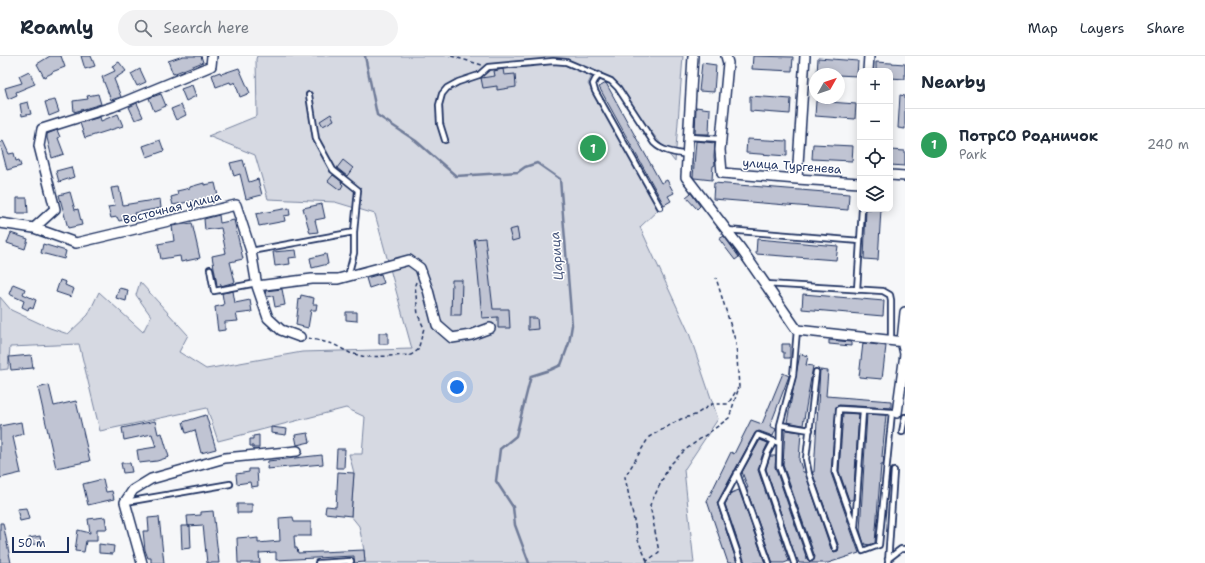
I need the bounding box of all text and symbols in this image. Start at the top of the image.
search box [118,10,398,46]
text: Roamly [20,15,94,40]
icon: search [132,17,154,39]
text: Search here [164,18,249,38]
text: Map [1028,19,1058,37]
text: Layers [1080,19,1124,37]
text: Share [1146,19,1185,37]
north arrow [809,68,845,104]
map controls [857,68,893,212]
button: + [857,68,893,104]
text: Nearby [921,71,986,93]
button: − [857,104,893,140]
text: ПотрСО Родничок [959,126,1098,146]
pin: 1 [580,133,606,163]
text: 1 [931,136,937,153]
text: 240 m [1147,136,1189,153]
button: locate [857,140,893,176]
text: Park [959,146,987,163]
street label: улица Тургенева [742,155,843,177]
button: layers [857,176,893,212]
street label: Восточная улица [121,188,223,228]
water label: Царица [546,231,567,281]
your location [447,377,467,397]
scale bar [12,535,69,554]
text: 50 m [18,536,46,551]

